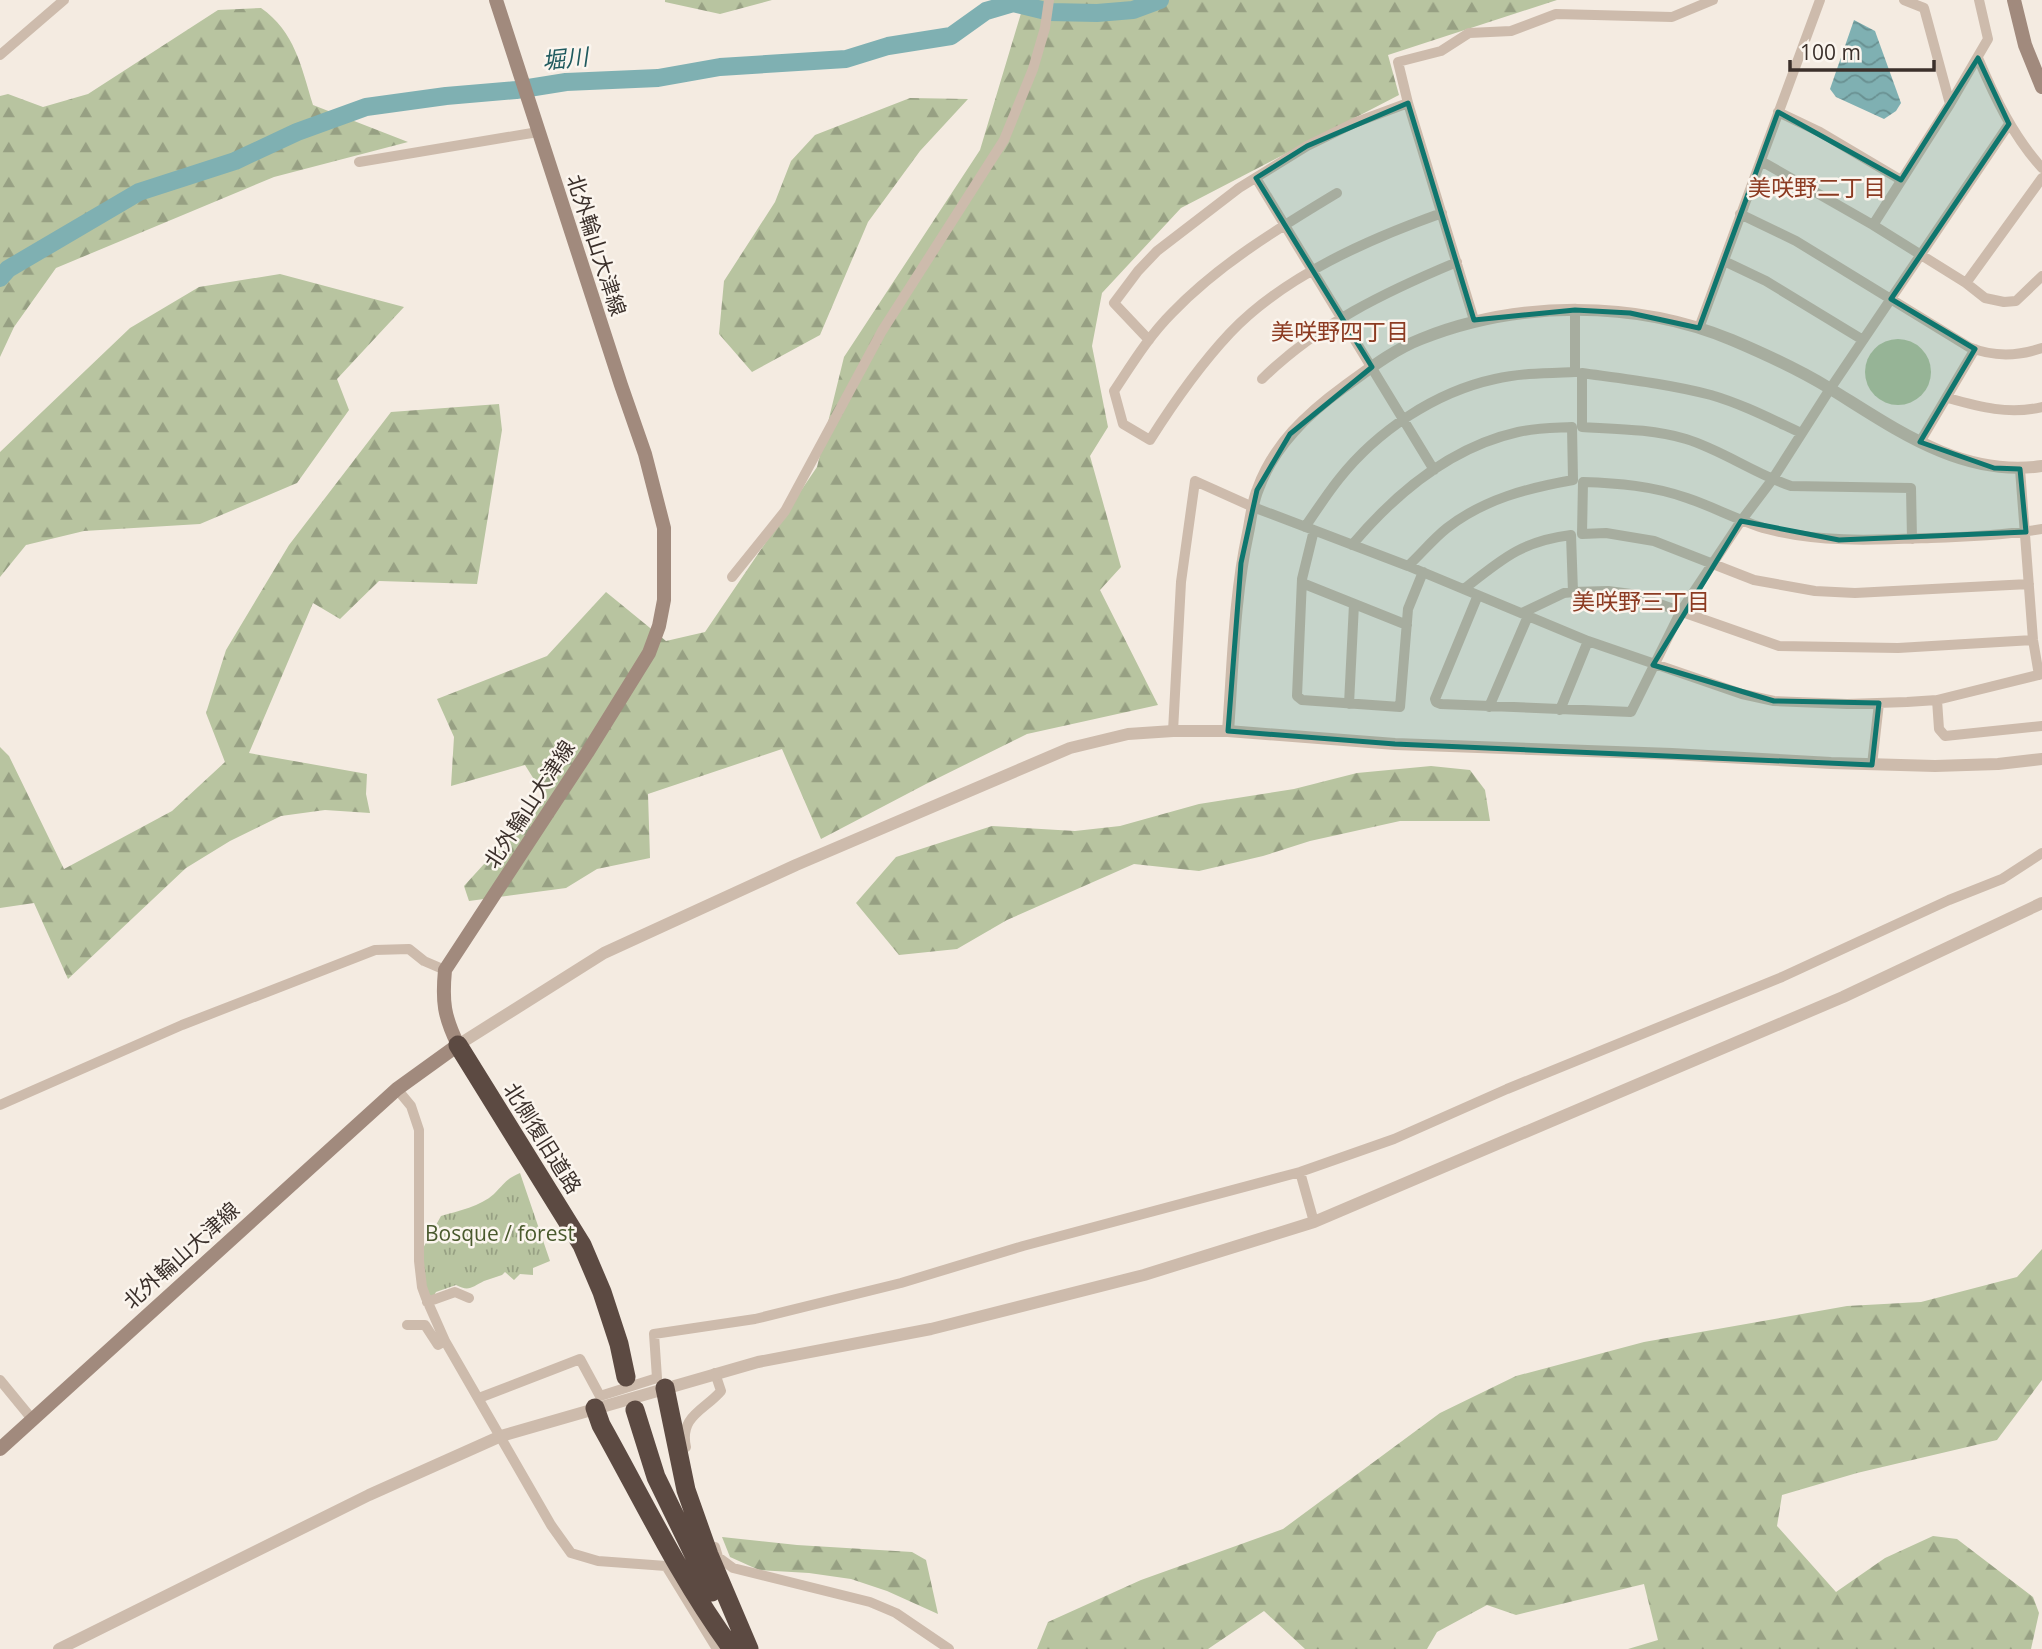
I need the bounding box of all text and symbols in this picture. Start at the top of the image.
scale bar [1790,28,1934,72]
text: 100 m [1800,38,1861,66]
water label: 堀川 [540,39,593,76]
street label: 北外輪山大津線 [561,171,633,319]
district label: 美咲野二丁目 [1748,171,1886,203]
district label: 美咲野四丁目 [1271,315,1409,347]
district label: 美咲野三丁目 [1572,585,1710,617]
street label: 北外輪山大津線 [477,735,581,873]
street label: 北側復旧道路 [498,1077,588,1199]
street label: 北外輪山大津線 [117,1195,245,1315]
park label: Bosque / forest [425,1219,575,1247]

